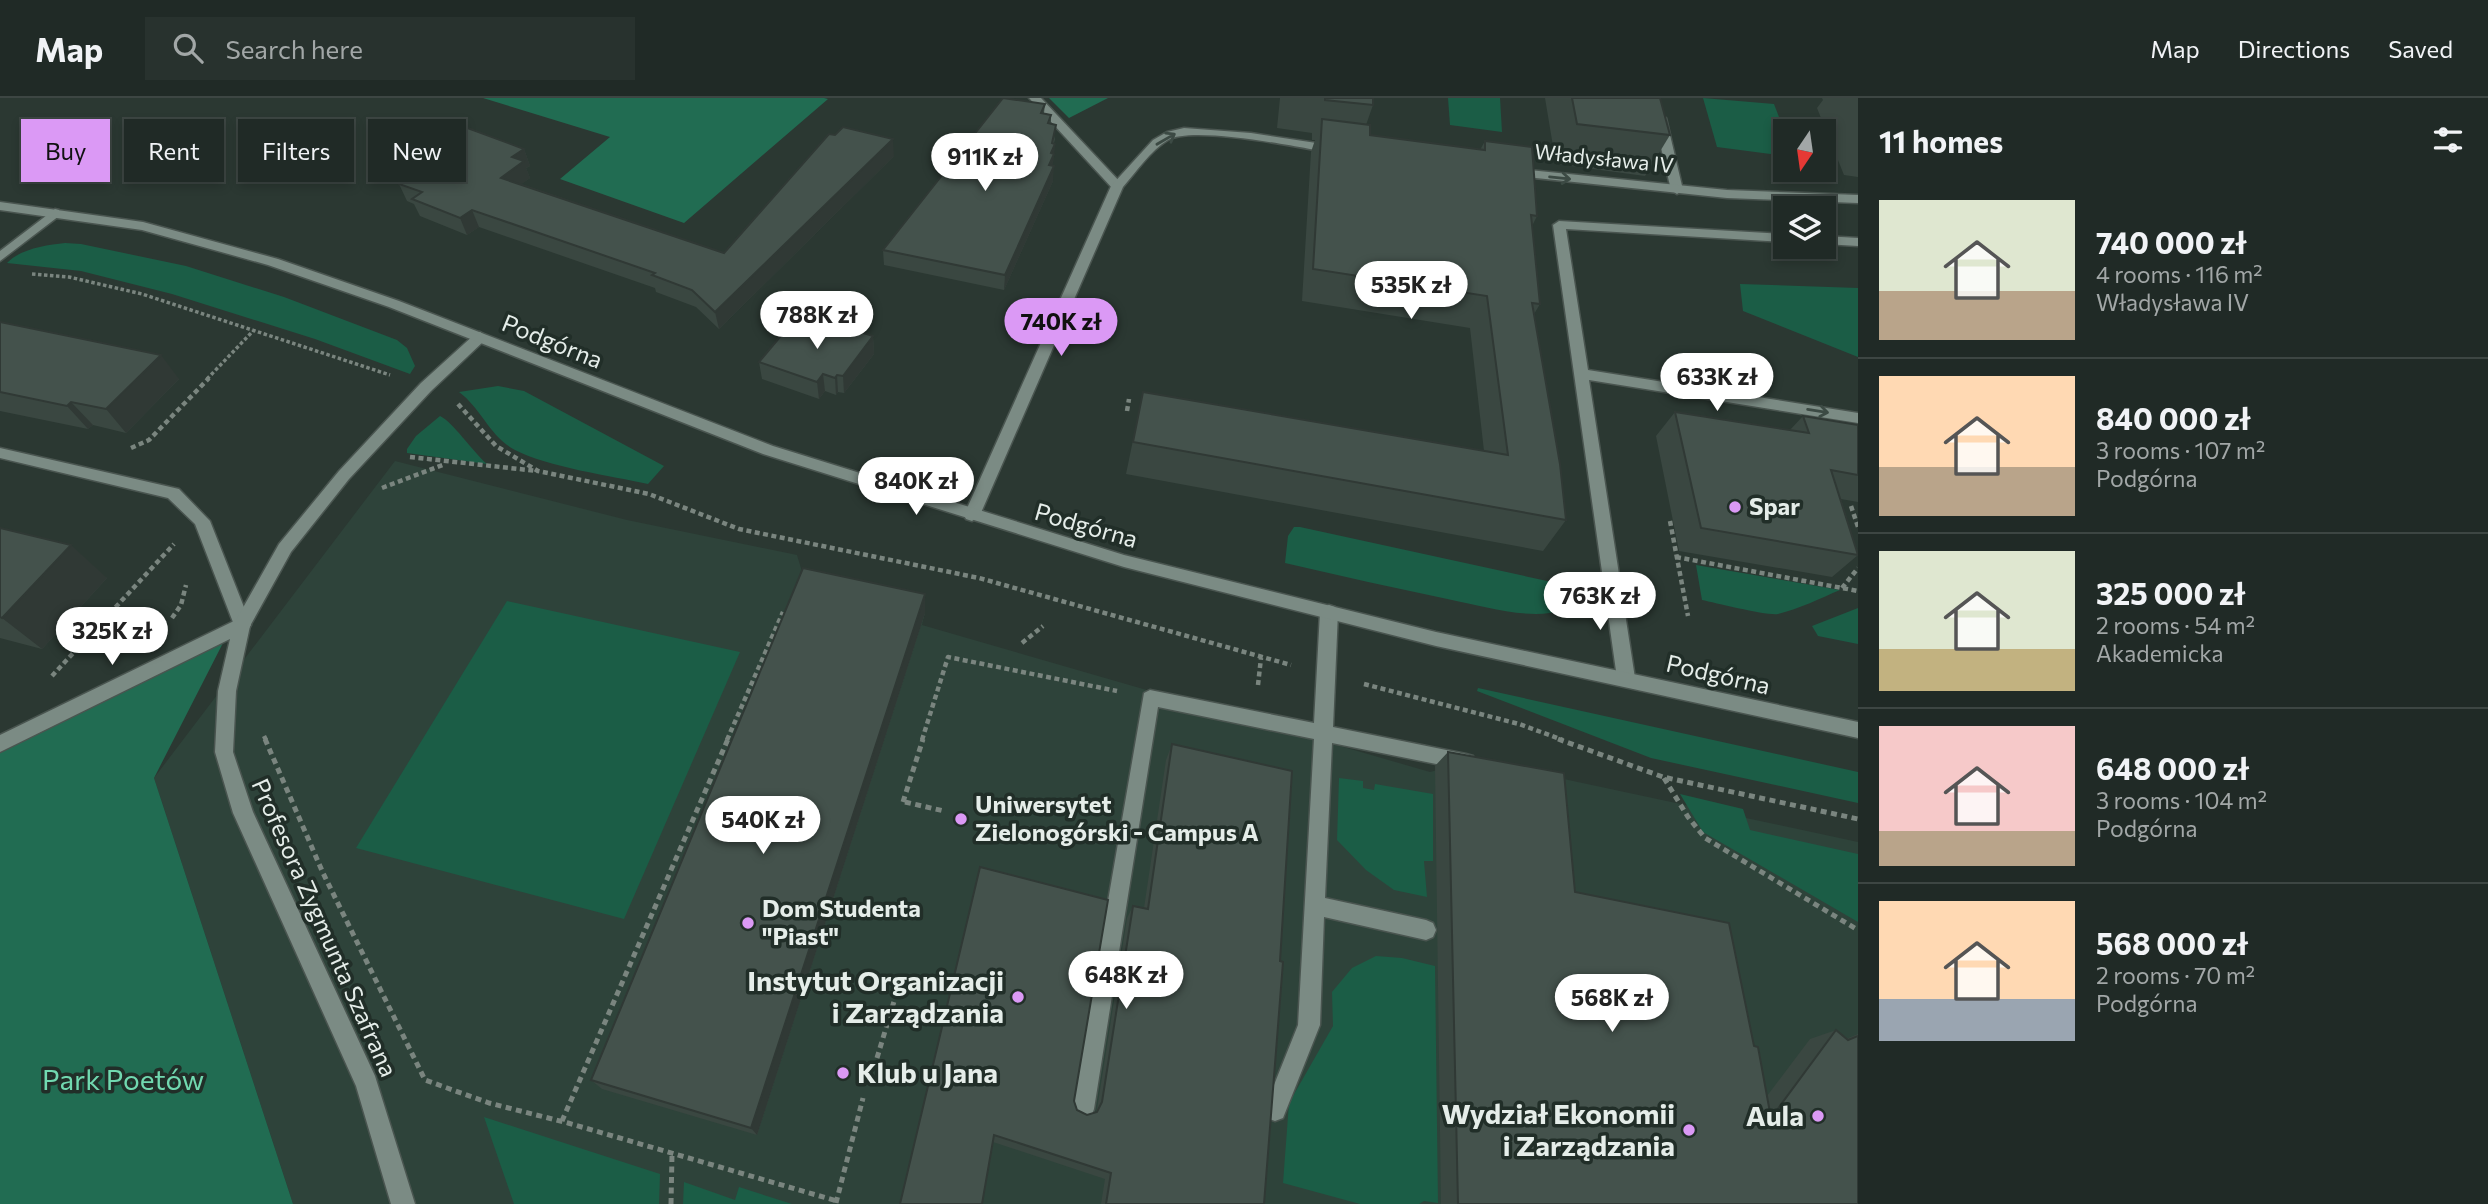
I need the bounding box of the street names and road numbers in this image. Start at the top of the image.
street label: Władysława IV [1533,138,1675,177]
street label: Podgórna [498,307,607,374]
street label: Podgórna [1032,496,1141,553]
street label: Podgórna [1664,648,1773,700]
street label: Profesora Zygmunta Szafrana [246,774,404,1081]

